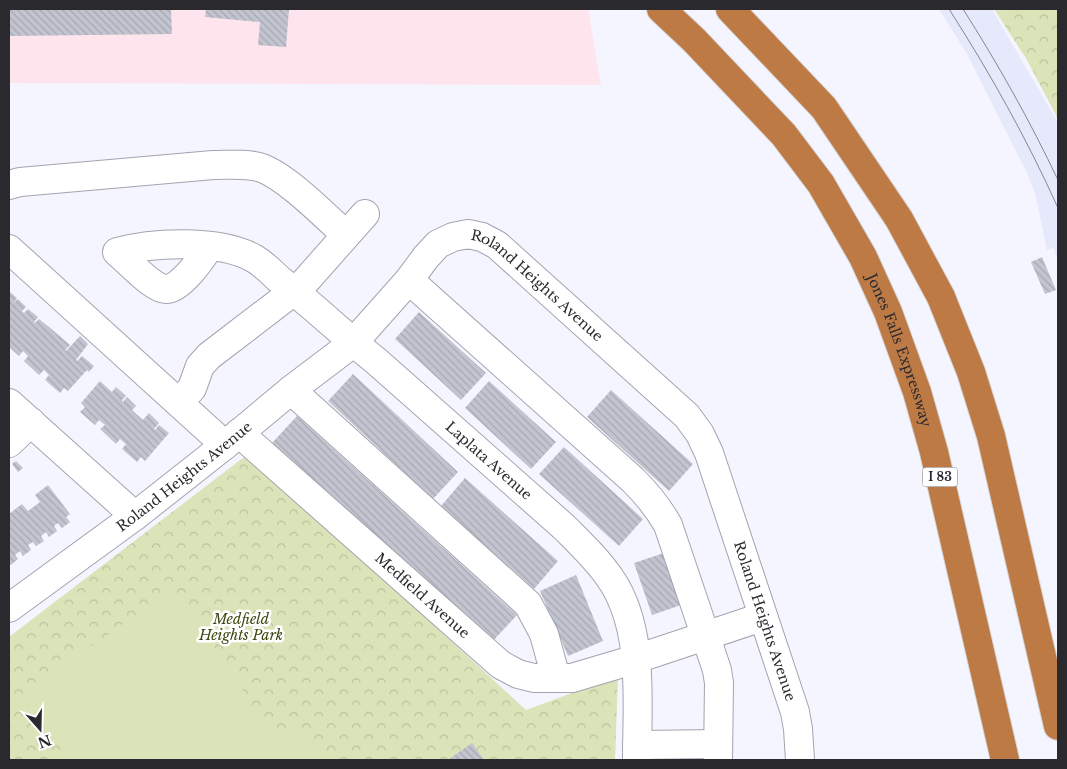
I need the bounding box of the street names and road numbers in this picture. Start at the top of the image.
street label: Roland Heights Avenue [470,226,607,345]
street label: Jones Falls Expressway [862,269,935,429]
street label: Roland Heights Avenue [113,418,255,536]
street label: Laplata Avenue [442,418,536,504]
road number: I 83 [922,468,958,487]
street label: Roland Heights Avenue [730,539,800,703]
street label: Medfield Avenue [371,549,473,642]

